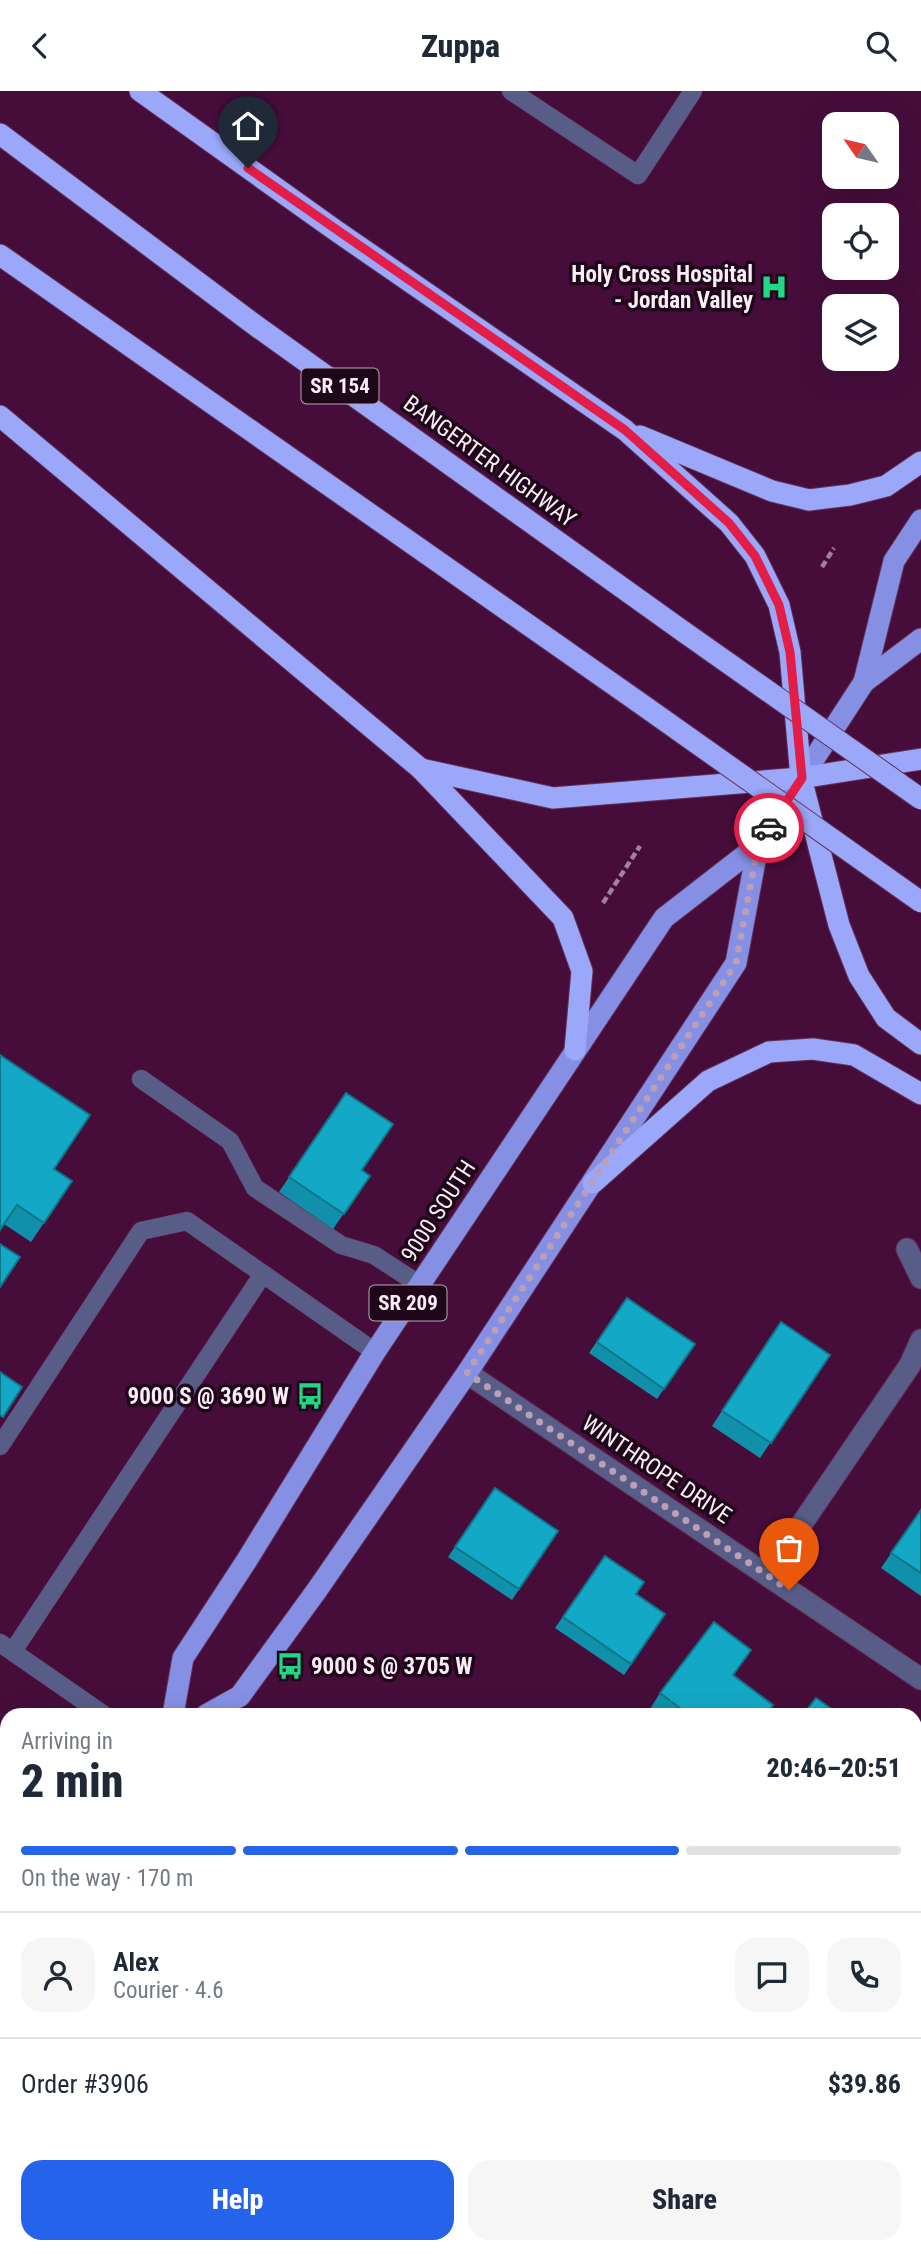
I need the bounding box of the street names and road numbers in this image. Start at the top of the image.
road number: SR 154 [302,369,378,403]
street label: BANGERTER HIGHWAY [398,390,581,533]
street label: 9000 SOUTH [396,1155,481,1267]
road number: SR 209 [370,1285,446,1321]
street label: WINTHROPE DRIVE [577,1409,737,1529]

